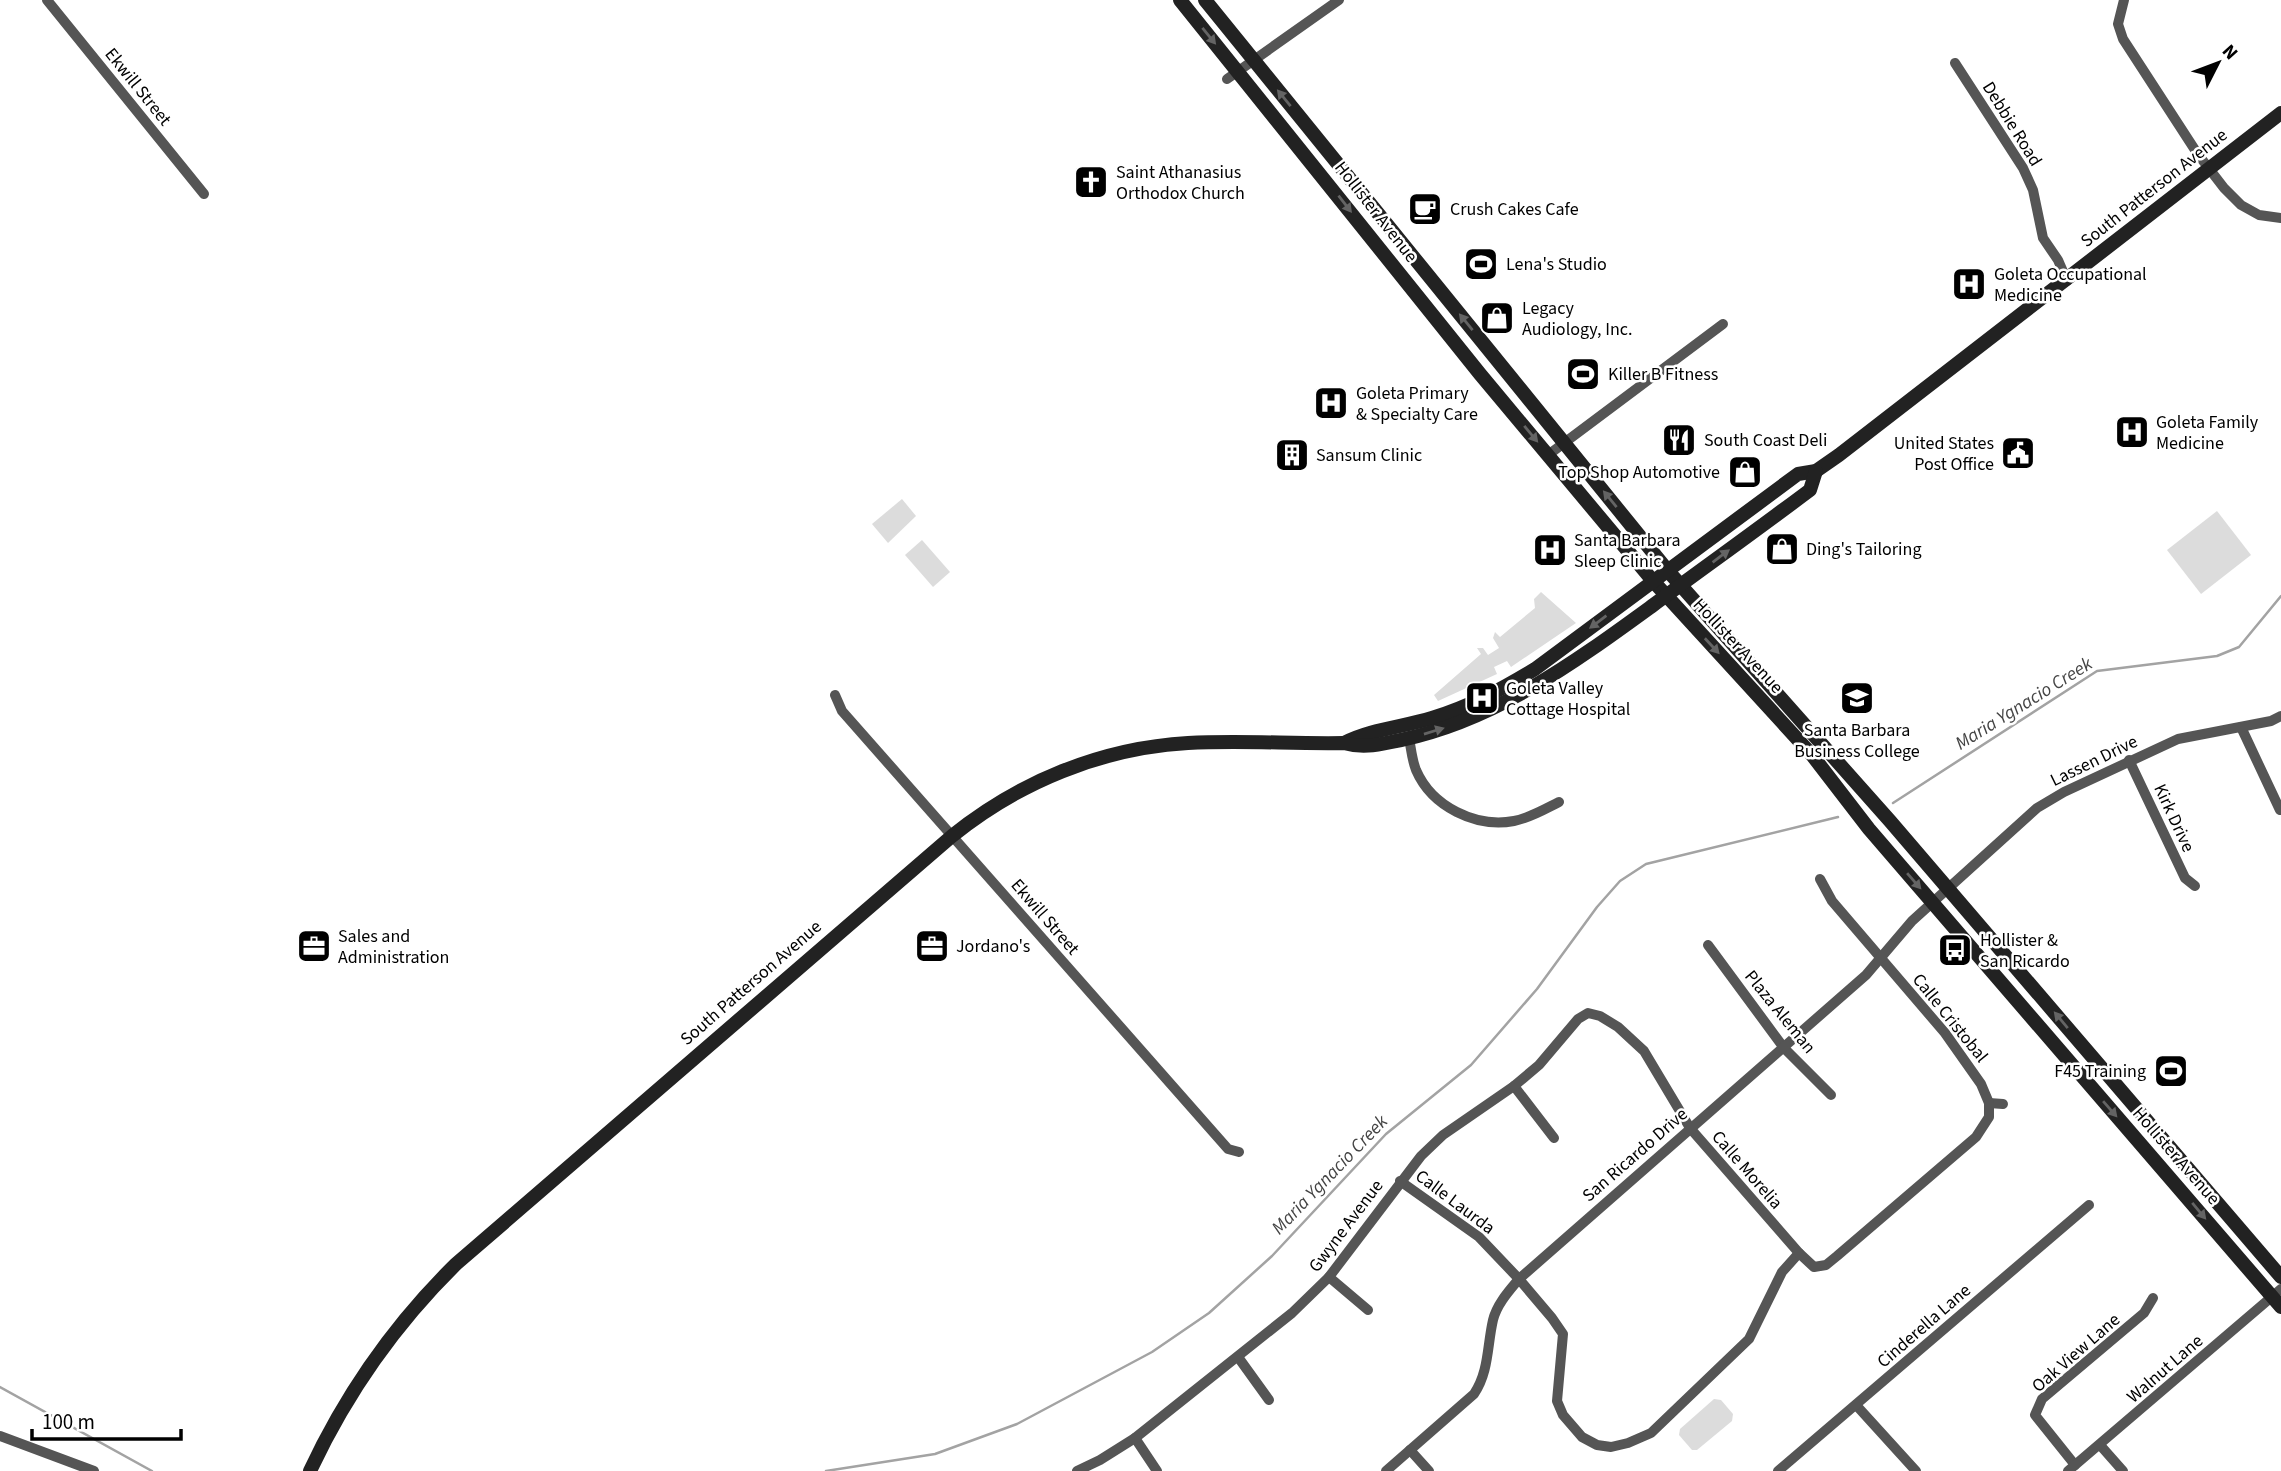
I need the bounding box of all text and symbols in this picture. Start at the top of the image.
one-way arrow [1201,27,1216,44]
north arrow [2183,28,2253,98]
text: N [2215,39,2244,66]
street label: Ekwill Street [99,43,177,131]
street label: Debbie Road [1976,77,2048,171]
one-way arrow [1277,89,1292,107]
street label: South Patterson Avenue [2075,123,2233,253]
street label: Hollister Avenue [1328,156,1424,268]
place label: Saint Athanasius Orthodox Church [1116,160,1245,206]
church icon: Saint Athanasius Orthodox Church [1072,163,1110,201]
cafe icon: Crush Cakes Cafe [1406,190,1444,228]
one-way arrow [1337,195,1352,213]
place label: Crush Cakes Cafe [1450,197,1579,222]
sports icon: Lena's Studio [1462,245,1500,283]
place label: Lena's Studio [1506,252,1607,277]
place label: Goleta Occupational Medicine [1994,262,2147,308]
hospital icon: Goleta Occupational Medicine [1950,265,1988,303]
place label: Legacy Audiology, Inc. [1522,296,1632,342]
shop icon: Legacy Audiology, Inc. [1478,299,1516,337]
one-way arrow [1459,314,1474,332]
sports icon: Killer B Fitness [1564,355,1602,393]
place label: Killer B Fitness [1608,362,1718,387]
place label: Goleta Primary & Specialty Care [1356,381,1478,427]
hospital icon: Goleta Primary & Specialty Care [1312,384,1350,422]
place label: Goleta Family Medicine [2156,410,2259,456]
hospital icon: Goleta Family Medicine [2113,413,2151,451]
restaurant icon: South Coast Deli [1660,421,1698,459]
one-way arrow [1523,425,1538,442]
place label: South Coast Deli [1704,428,1827,453]
place label: United States Post Office [1894,431,1994,477]
public building icon: United States Post Office [1999,434,2037,472]
building icon: Sansum Clinic [1273,436,1311,474]
place label: Sansum Clinic [1316,443,1422,468]
shop icon: Top Shop Automotive [1726,453,1764,491]
place label: Top Shop Automotive [1558,460,1720,485]
one-way arrow [1602,490,1617,508]
place label: Santa Barbara Sleep Clinic [1574,528,1680,574]
shop icon: Ding's Tailoring [1763,530,1801,568]
hospital icon: Santa Barbara Sleep Clinic [1531,531,1569,569]
place label: Ding's Tailoring [1806,537,1921,562]
one-way arrow [1712,550,1730,564]
street label: Hollister Avenue [1687,593,1789,699]
one-way arrow [1589,615,1607,629]
one-way arrow [1703,637,1719,654]
water label: Maria Ygnacio Creek [1950,650,2099,757]
place label: Goleta Valley Cottage Hospital [1506,676,1630,722]
hospital icon: Goleta Valley Cottage Hospital [1463,679,1501,717]
school or university icon: Santa Barbara Business College [1838,679,1876,717]
place label: Santa Barbara Business College [1794,718,1920,764]
one-way arrow [1424,726,1445,736]
street label: Lassen Drive [2046,729,2142,793]
street label: Kirk Drive [2147,780,2201,856]
one-way arrow [1906,872,1922,890]
street label: Ekwill Street [1005,873,1085,961]
street label: South Patterson Avenue [675,915,827,1051]
place label: Sales and Administration [338,924,449,970]
office icon: Sales and Administration [295,927,333,965]
office icon: Jordano's [913,927,951,965]
place label: Hollister & San Ricardo [1980,928,2070,974]
bus stop icon: Hollister & San Ricardo [1936,931,1974,969]
place label: Jordano's [956,934,1030,959]
street label: Plaza Aleman [1739,965,1821,1059]
street label: Calle Cristobal [1906,968,1994,1068]
one-way arrow [2054,1012,2069,1029]
sports icon: F45 Training [2152,1052,2190,1090]
place label: F45 Training [2054,1059,2146,1084]
one-way arrow [2102,1100,2117,1117]
street label: San Ricardo Drive [1577,1102,1693,1208]
street label: Hollister Avenue [2126,1102,2226,1210]
water label: Maria Ygnacio Creek [1266,1108,1395,1241]
street label: Calle Morelia [1706,1125,1788,1215]
street label: Calle Laurda [1410,1164,1500,1240]
street label: Gwyne Avenue [1303,1174,1389,1278]
one-way arrow [2191,1203,2206,1220]
street label: Cinderella Lane [1872,1278,1976,1374]
street label: Oak View Lane [2027,1308,2126,1398]
street label: Walnut Lane [2122,1329,2209,1409]
scale bar [32,1398,180,1442]
text: 100 m [42,1407,95,1437]

